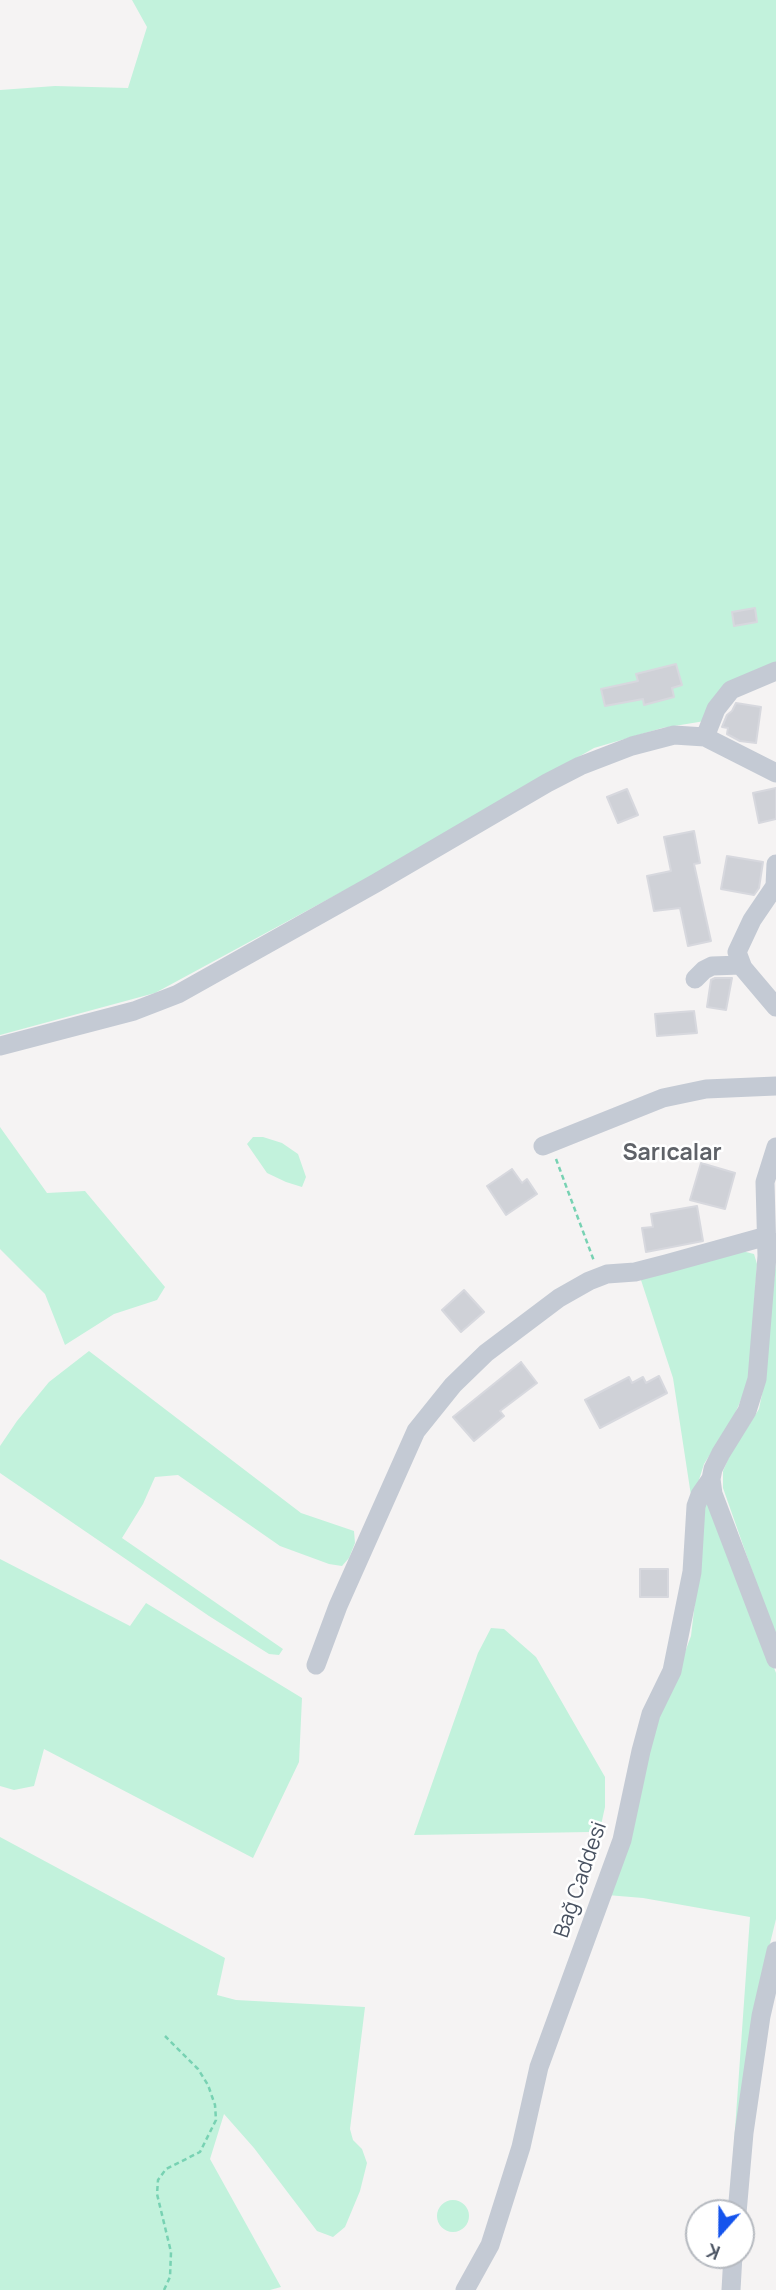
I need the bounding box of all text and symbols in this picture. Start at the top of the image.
district label: Sarıcalar [622,1140,722,1168]
street label: Bağ Caddesi [549,1819,613,1941]
north arrow [685,2199,755,2269]
text: K [703,2237,724,2266]

